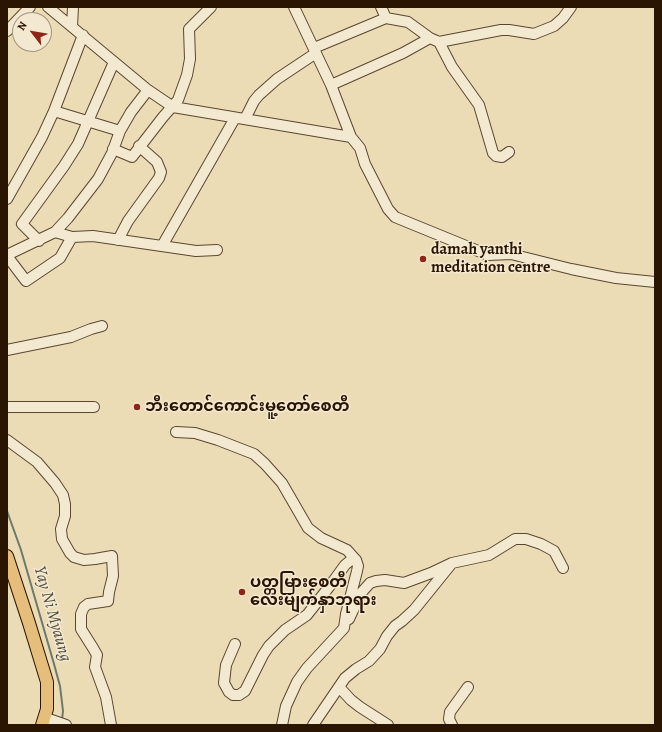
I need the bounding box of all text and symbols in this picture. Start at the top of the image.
north arrow [12,12,52,52]
text: N [14,19,31,33]
place label: damah yanthi meditation centre [431,240,550,278]
marker: damah yanthi meditation centre [418,254,428,264]
place label: ဘီးတောင်ကောင်းမူ့တော်စေတီ [145,397,350,417]
marker: ဘီးတောင်ကောင်းမူ့တော်စေတီ [132,402,142,412]
water label: Yay Ni Myaung [29,564,75,664]
place label: ပတ္တမြား‌စေတီ‌ လေးမျက်နှာဘုရား [250,573,377,611]
marker: ပတ္တမြား‌စေတီ‌ လေးမျက်နှာဘုရား [237,587,247,597]

